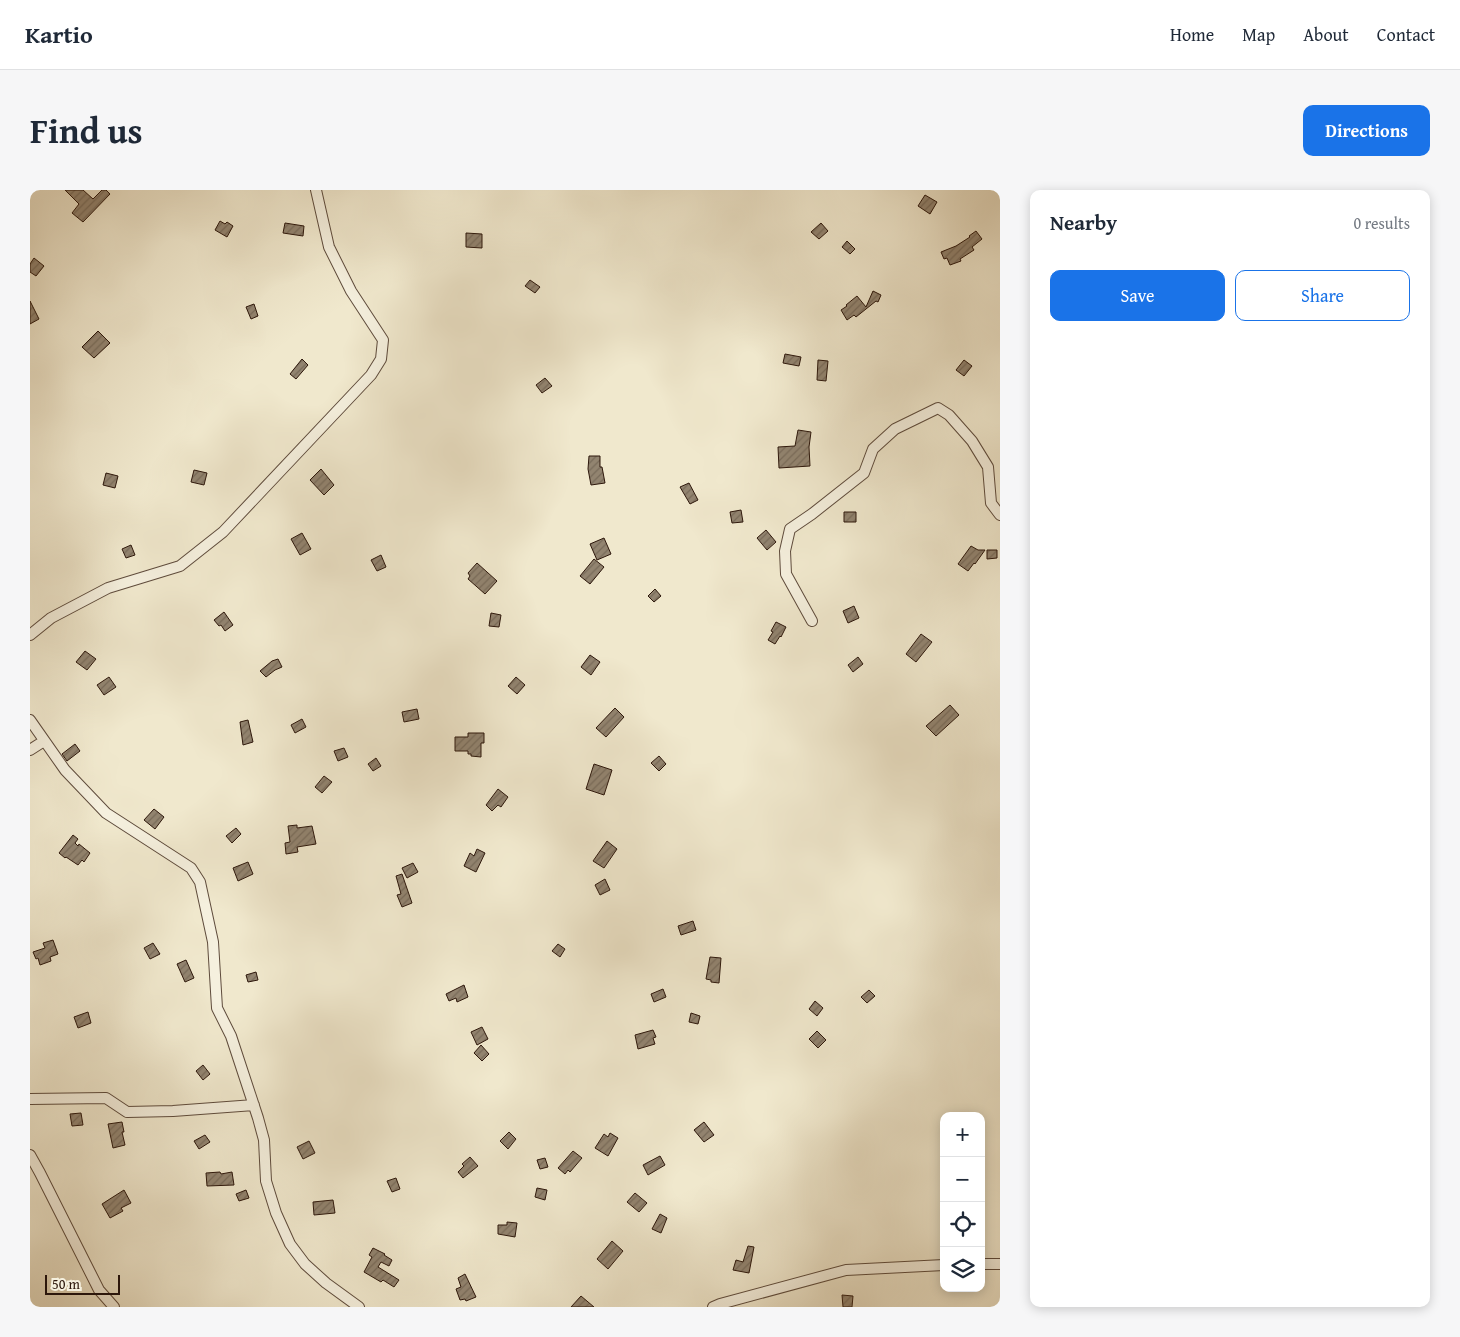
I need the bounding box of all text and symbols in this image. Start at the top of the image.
text: Kartio [25,17,93,52]
text: Home [1170,21,1214,48]
text: Map [1242,21,1275,48]
text: About [1303,21,1349,48]
text: Contact [1377,21,1435,48]
text: Find us [30,105,143,156]
button: Directions [1303,105,1430,156]
text: Nearby [1050,207,1117,238]
text: 0 results [1353,211,1410,235]
button: Save [1050,270,1225,321]
button: Share [1235,270,1410,321]
map controls [940,1112,985,1292]
button: + [940,1112,985,1157]
button: − [940,1157,985,1202]
button: locate [940,1202,985,1247]
button: layers [940,1247,985,1292]
scale bar [45,1272,120,1295]
text: 50 m [52,1274,80,1294]

